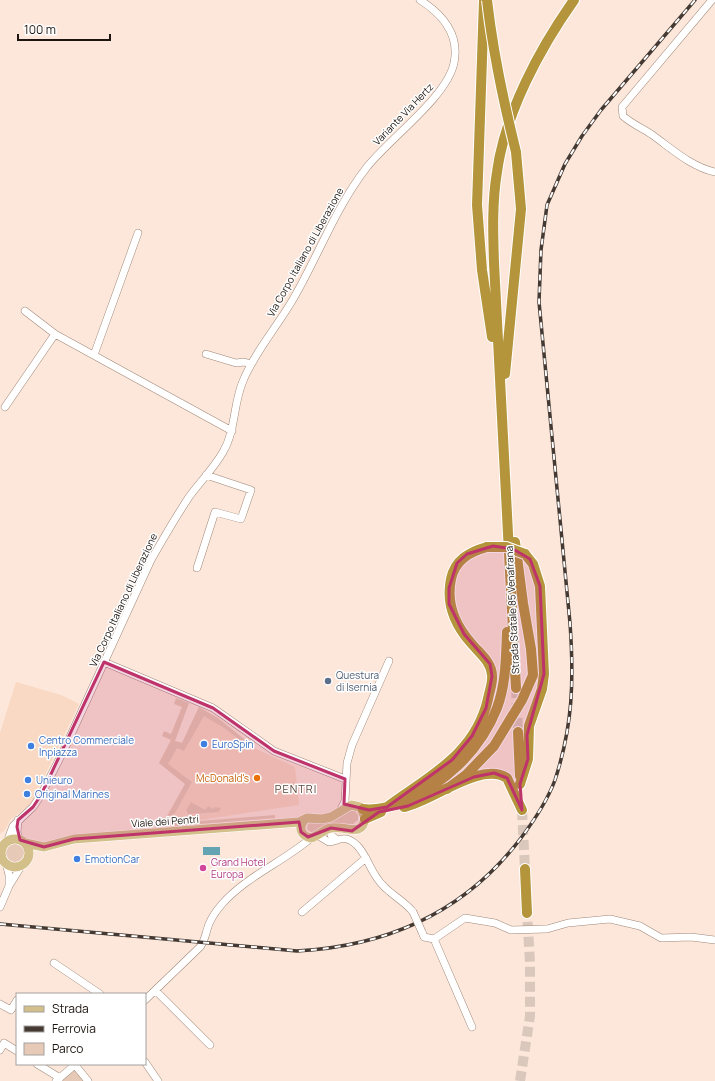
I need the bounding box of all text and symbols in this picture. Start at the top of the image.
scale bar [18,16,110,42]
text: 100 m [24,21,56,38]
street label: Variante Via Hertz [370,80,436,148]
street label: Via Corpo Italiano di Liberazione [264,185,347,319]
street label: Via Corpo Italiano di Liberazione [86,531,160,669]
street label: Strada Statale 85 Venafrana [502,546,522,674]
place label: Questura di Isernia [336,668,379,694]
marker: Questura di Isernia [323,676,333,686]
place label: Centro Commerciale Inpiazza [39,733,134,759]
place label: EuroSpin [212,737,253,751]
marker: EuroSpin [199,739,209,749]
marker: Centro Commerciale Inpiazza [26,741,36,751]
place label: McDonald's [196,771,249,785]
place label: Unieuro [36,773,73,787]
marker: McDonald's [252,773,262,783]
marker: Unieuro [23,775,33,785]
district label: PENTRI [275,781,317,796]
place label: Original Marines [35,787,109,801]
marker: Original Marines [22,789,32,799]
street label: Viale dei Pentri [131,812,199,830]
place label: EmotionCar [85,852,140,866]
marker: EmotionCar [72,854,82,864]
place label: Grand Hotel Europa [211,855,266,881]
marker: Grand Hotel Europa [198,863,208,873]
legend [16,993,146,1065]
text: Strada [52,1000,89,1017]
text: Ferrovia [52,1020,96,1037]
text: Parco [52,1040,83,1057]

